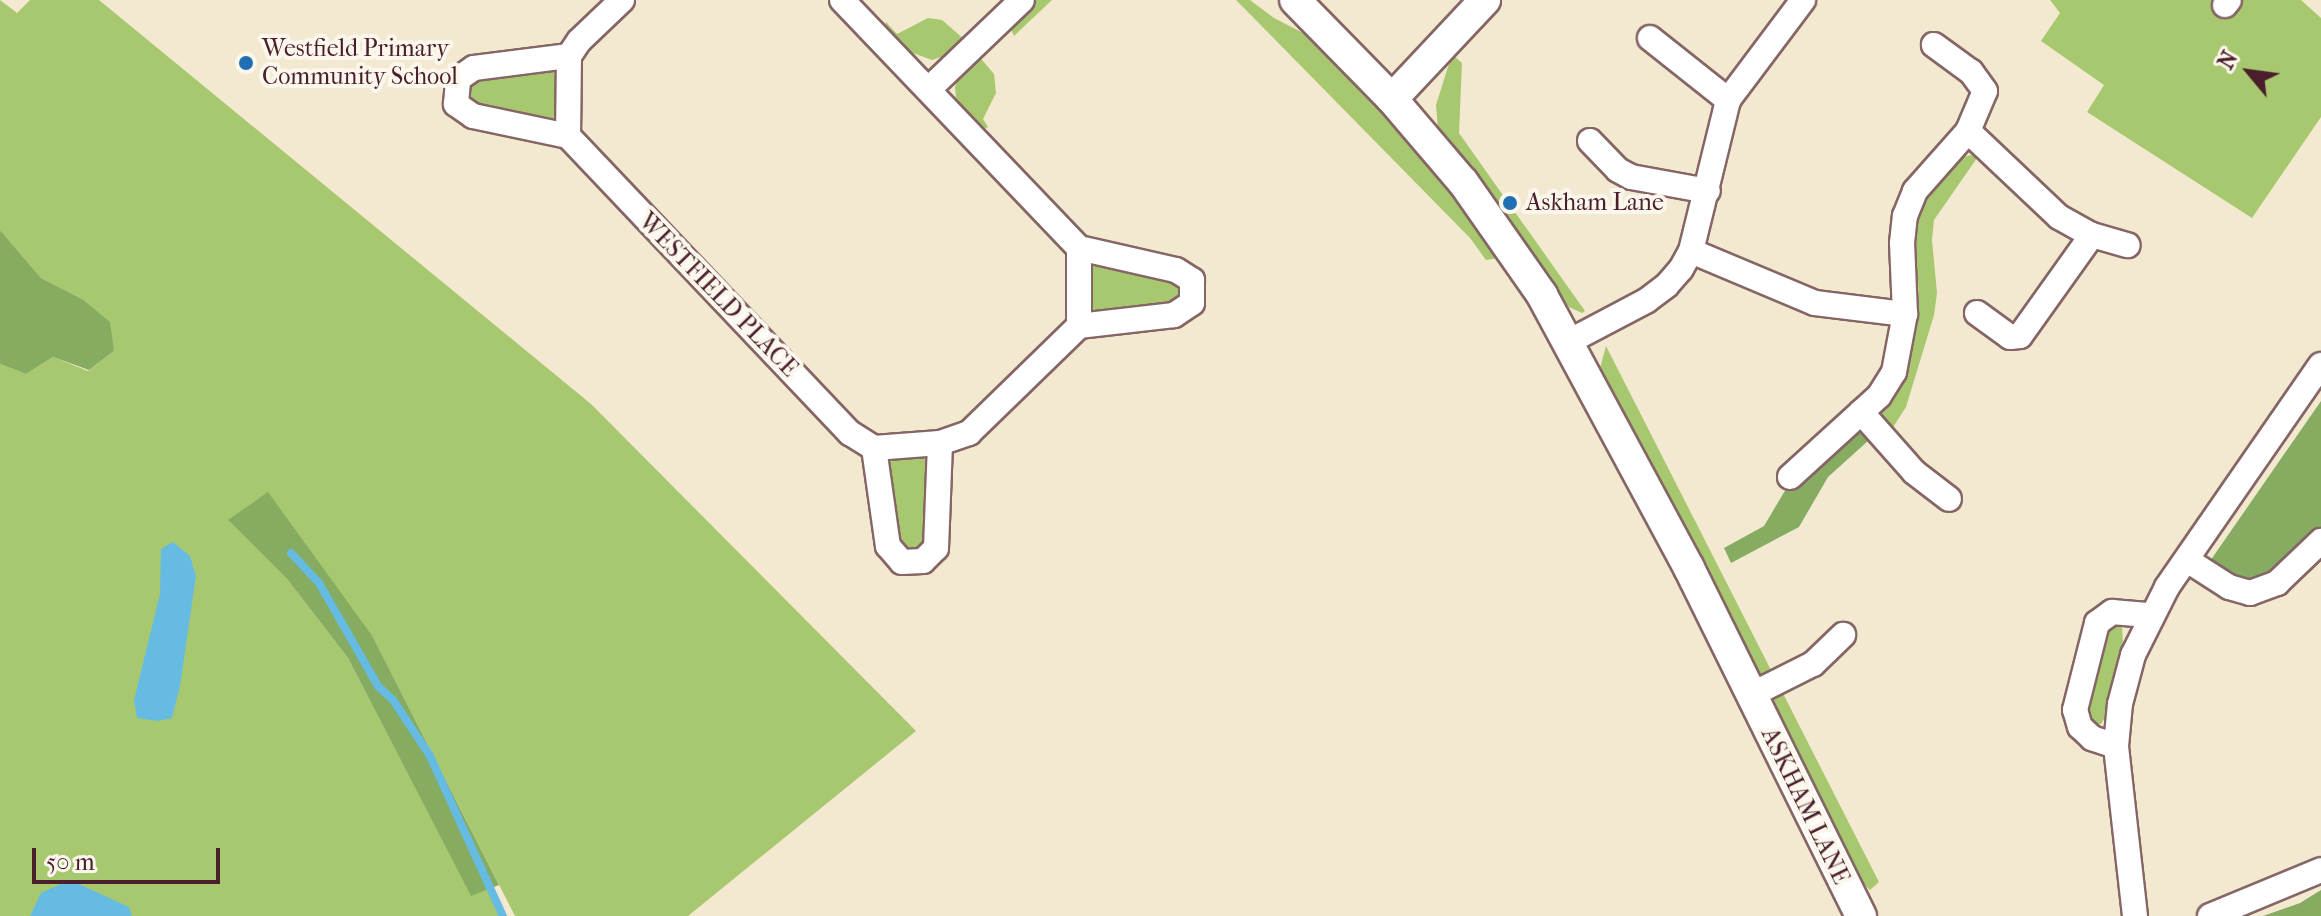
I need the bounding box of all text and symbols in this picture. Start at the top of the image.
north arrow [2209,32,2289,112]
place label: Westfield Primary Community School [262,35,458,91]
text: N [2213,47,2243,74]
marker: Westfield Primary Community School [237,54,255,72]
place label: Askham Lane [1526,189,1664,217]
marker: Askham Lane [1501,194,1519,212]
street label: WESTFIELD PLACE [632,207,804,383]
street label: ASKHAM LANE [1755,723,1855,889]
scale bar [36,832,224,882]
text: 50 m [46,848,95,876]

